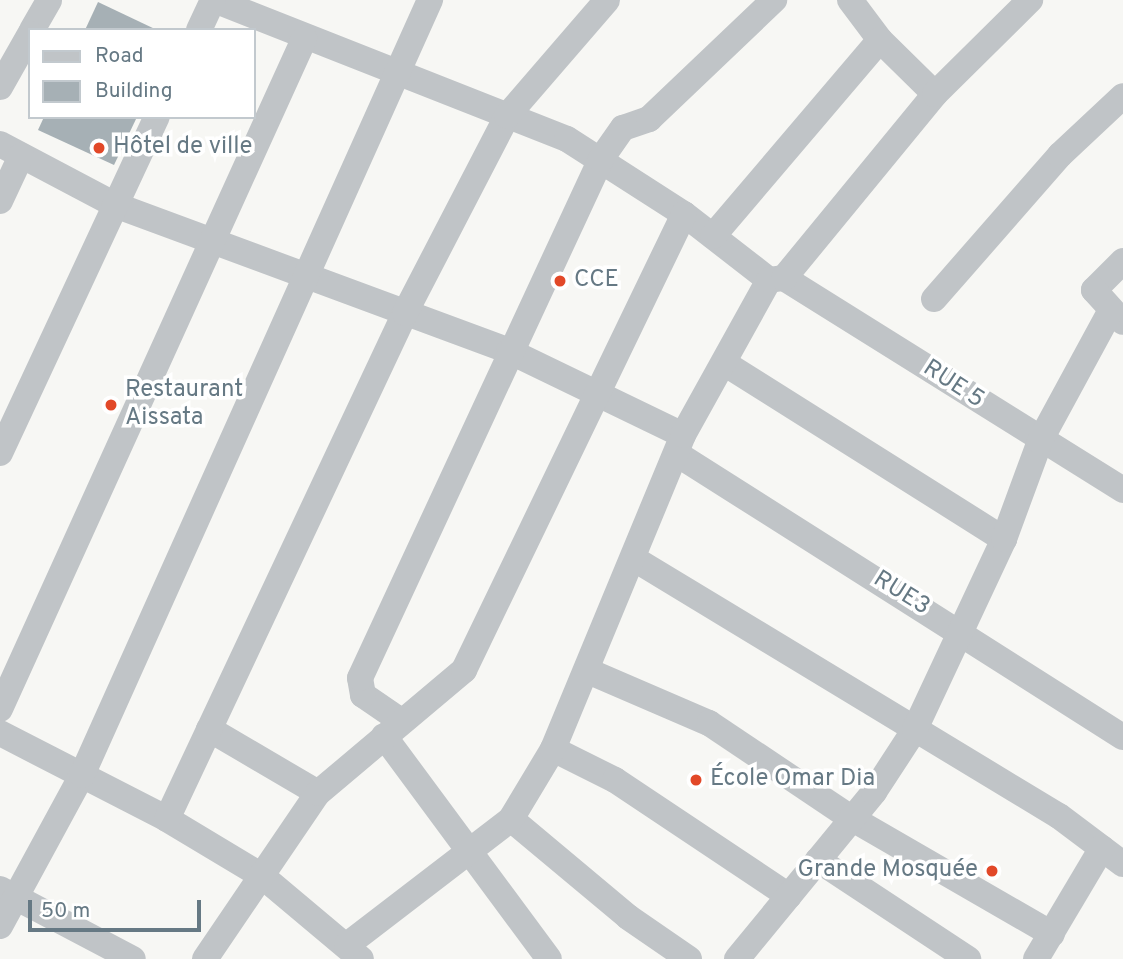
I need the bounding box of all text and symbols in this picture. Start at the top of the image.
legend [28,28,256,119]
text: Road [95,43,144,70]
text: Building [95,78,173,105]
place label: Hôtel de ville [113,134,253,162]
marker: Hôtel de ville [91,140,107,156]
place label: CCE [574,267,619,295]
marker: CCE [552,273,568,289]
street label: RUE 5 [917,355,989,415]
place label: Restaurant Aissata [125,377,243,433]
marker: Restaurant Aissata [103,397,119,413]
street label: RUE3 [867,566,935,622]
place label: École Omar Dia [710,766,875,794]
marker: École Omar Dia [688,772,704,788]
place label: Grande Mosquée [798,857,978,885]
marker: Grande Mosquée [984,863,1000,879]
scale bar [32,886,205,930]
text: 50 m [41,898,90,925]

